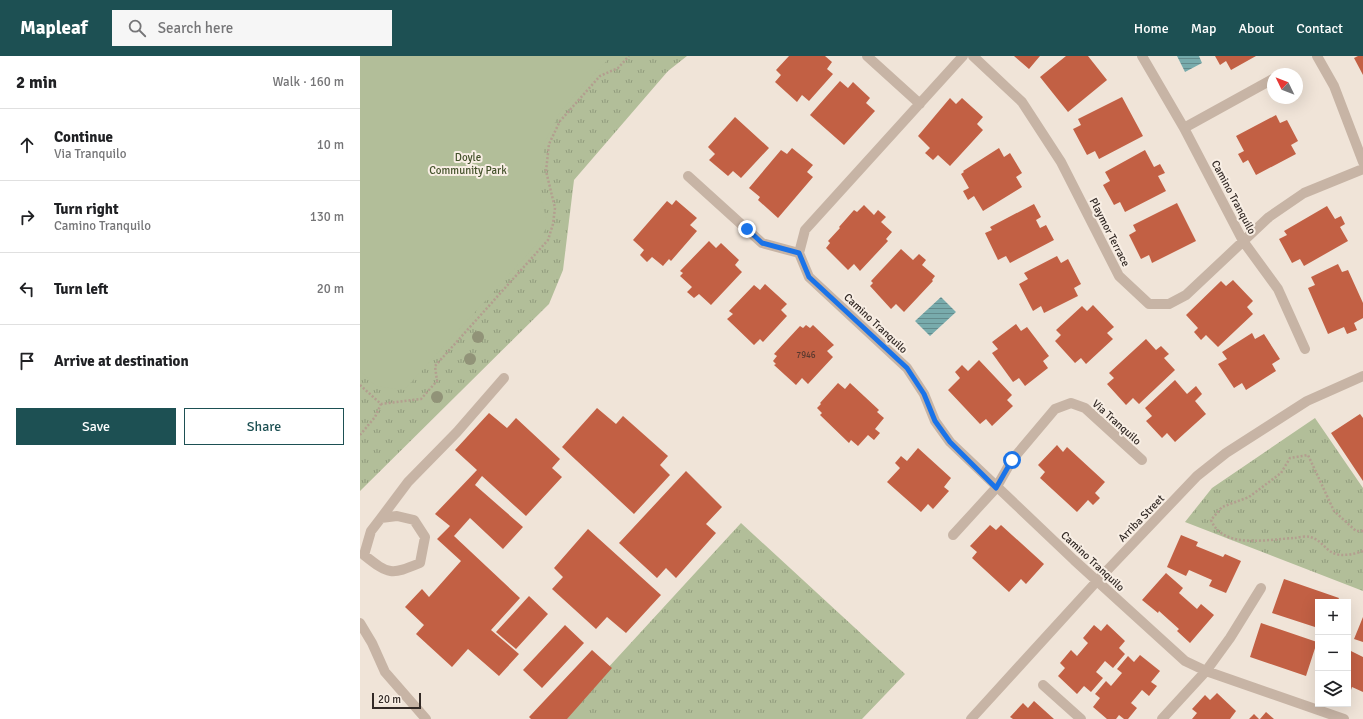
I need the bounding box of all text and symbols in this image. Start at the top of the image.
search box [112,10,392,46]
text: Mapleaf [20,16,88,40]
icon: search [126,17,148,39]
text: Search here [158,19,233,37]
text: Home [1134,20,1169,37]
text: Map [1191,20,1216,37]
text: About [1238,20,1274,37]
text: Contact [1296,20,1343,37]
north arrow [1267,68,1303,104]
text: 2 min [16,72,57,93]
text: Walk · 160 m [273,74,344,90]
text: Continue [54,128,113,146]
icon: ahead [16,134,38,156]
text: 10 m [317,137,344,153]
text: Via Tranquilo [54,146,127,162]
park label: Doyle Community Park [429,151,507,177]
street label: Camino Tranquilo [1209,158,1259,237]
street label: Playmor Terrace [1087,196,1132,269]
text: Turn right [54,200,119,218]
icon: right [16,206,38,228]
text: 130 m [310,209,344,225]
text: Camino Tranquilo [54,218,151,234]
route end [738,220,756,238]
icon: left [16,278,38,300]
text: Turn left [54,280,108,298]
text: 20 m [317,281,344,297]
street label: Camino Tranquilo [841,291,910,356]
icon: arrive [16,350,38,372]
house number: 7946 [796,350,816,361]
text: Arrive at destination [54,352,189,370]
street label: Via Tranquilo [1090,397,1144,448]
button: Save [16,408,176,445]
button: Share [184,408,344,445]
route start [1003,451,1021,469]
street label: Arriba Street [1116,492,1167,545]
street label: Camino Tranquilo [1058,529,1127,594]
map controls [1315,599,1351,707]
button: + [1315,599,1351,635]
button: − [1315,635,1351,671]
button: layers [1315,671,1351,707]
scale bar [372,691,421,710]
text: 20 m [378,693,401,706]

